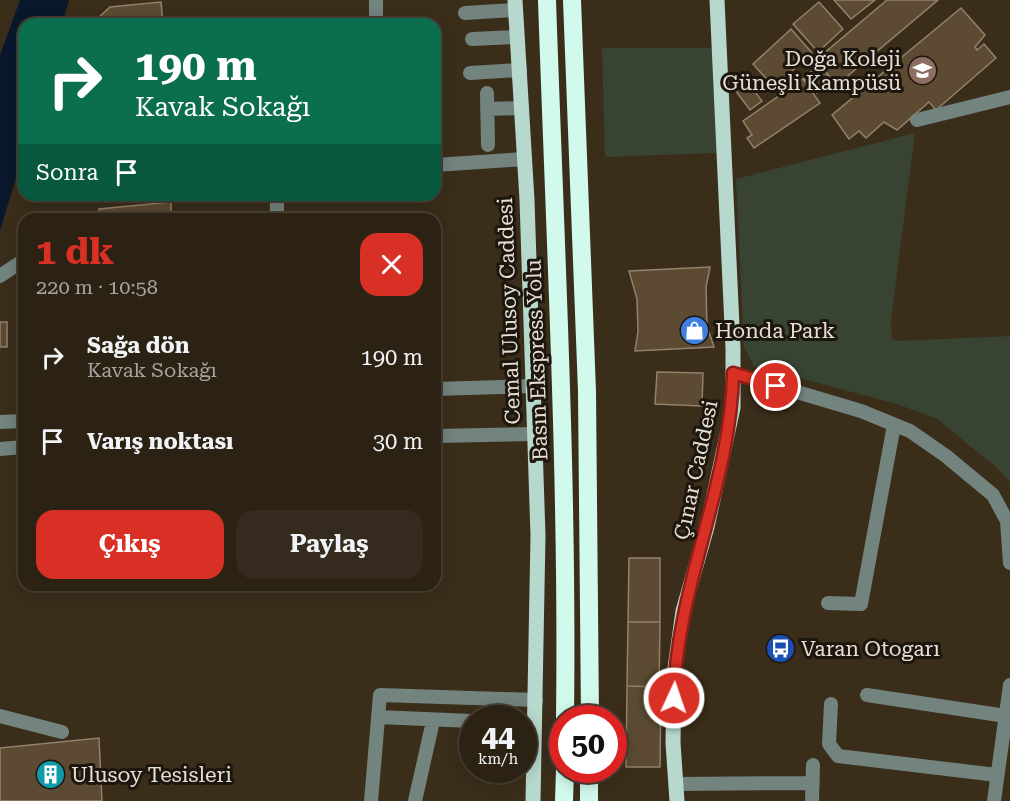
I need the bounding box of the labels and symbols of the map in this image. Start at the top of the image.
place label: Doğa Koleji Güneşli Kampüsü [722,47,901,95]
school or university icon: Doğa Koleji Güneşli Kampüsü [906,55,938,87]
street label: Cemal Ulusoy Caddesi [493,197,525,425]
street label: Basın Ekspress Yolu [521,259,553,461]
shop icon: Honda Park [678,315,710,347]
place label: Honda Park [715,319,835,343]
pin [750,360,801,411]
street label: Çınar Caddesi [669,398,723,542]
bus stop icon: Varan Otogarı [764,633,796,665]
place label: Varan Otogarı [801,637,940,661]
position arrow [642,666,706,730]
speed limit sign: 50 [549,705,627,783]
building icon: Ulusoy Tesisleri [34,759,66,791]
place label: Ulusoy Tesisleri [71,763,232,787]

